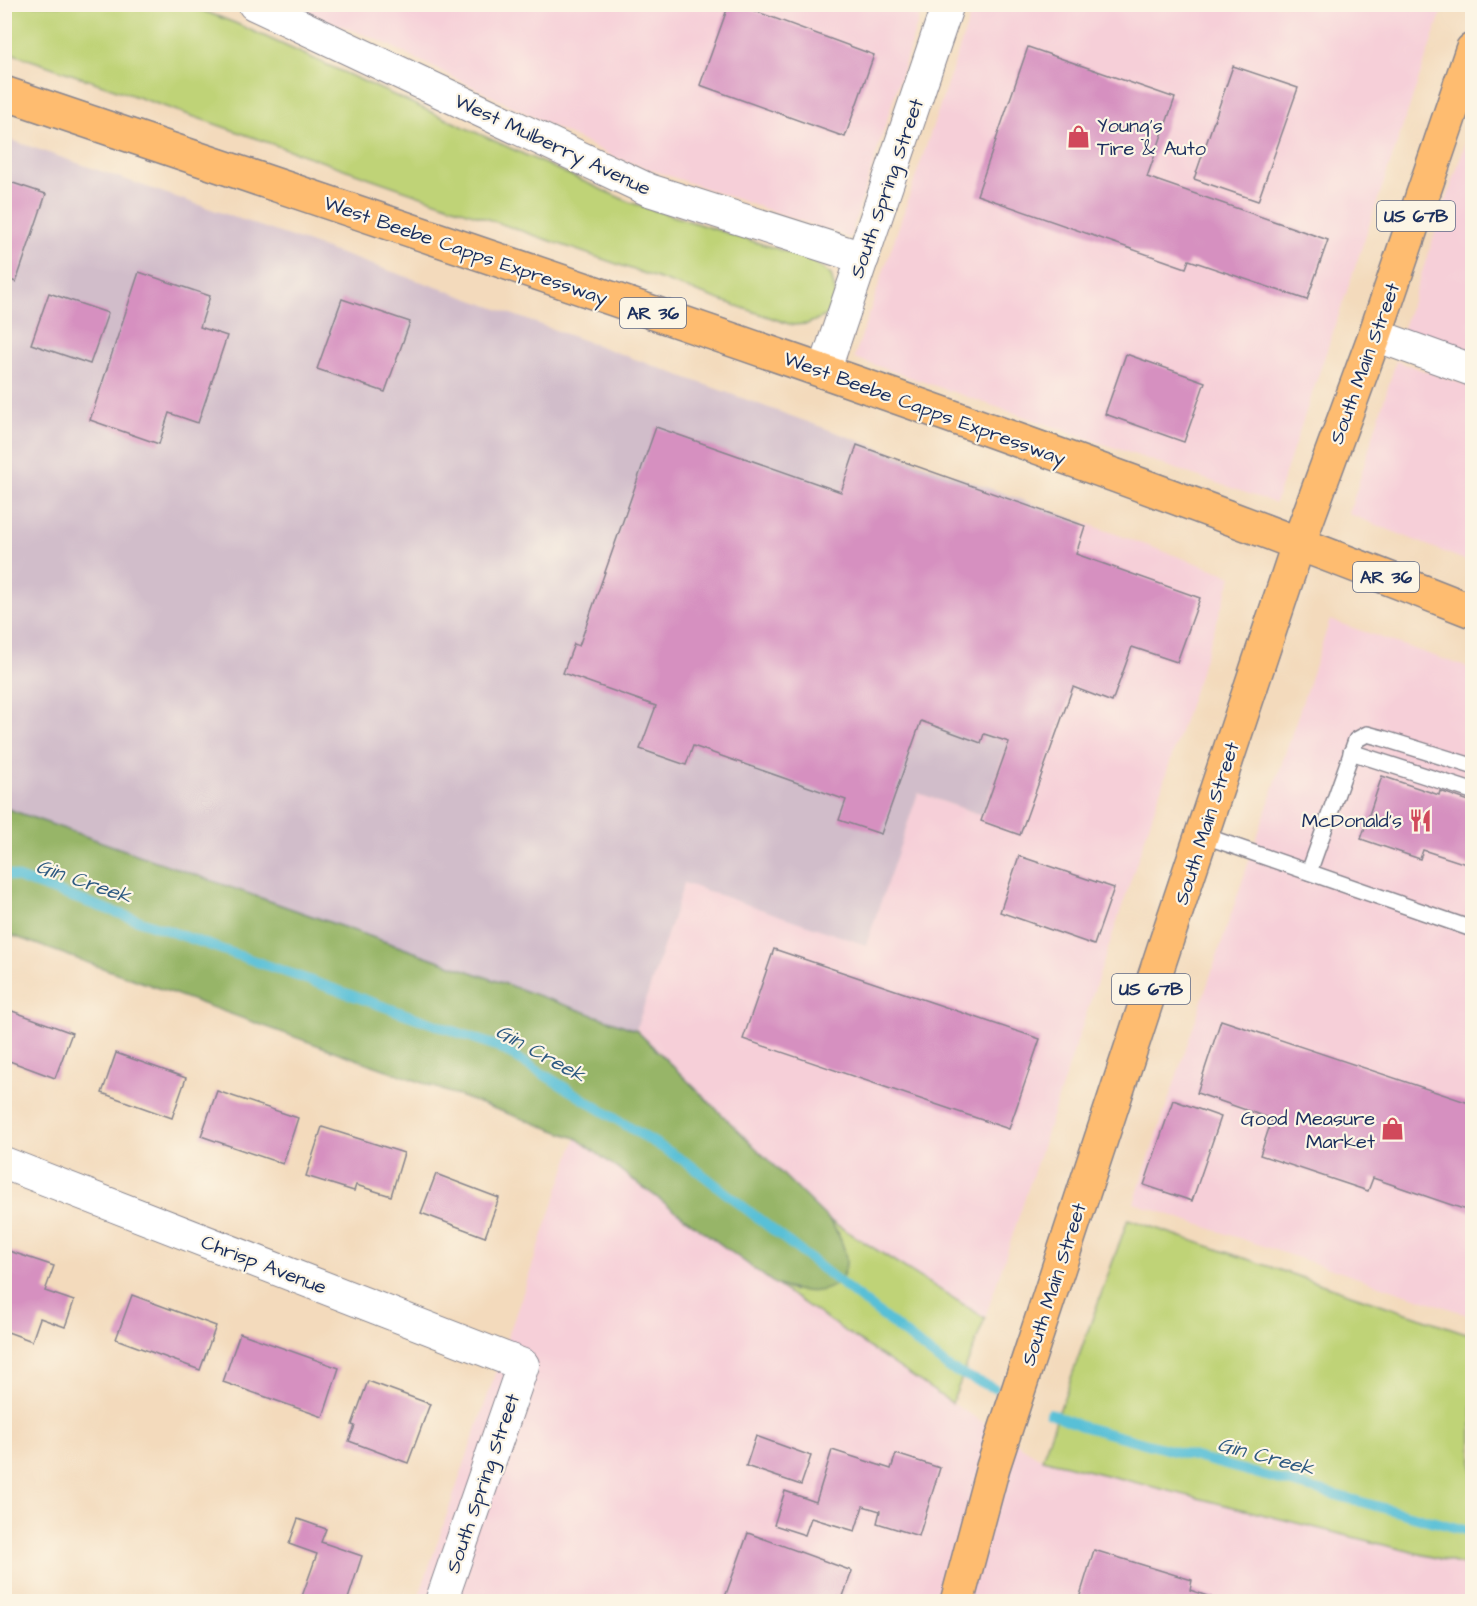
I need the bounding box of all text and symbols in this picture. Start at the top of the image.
street label: West Mulberry Avenue [449,87,655,204]
street label: South Spring Street [843,95,932,282]
place label: Young's Tire & Auto [1097,112,1206,163]
shop icon: Young's Tire & Auto [1066,124,1092,150]
street label: West Beebe Capps Expressway [320,189,611,314]
road number: US 67B [1377,201,1455,231]
street label: South Main Street [1323,279,1407,448]
road number: AR 36 [620,298,686,328]
street label: West Beebe Capps Expressway [780,345,1069,474]
road number: AR 36 [1353,562,1419,592]
street label: South Main Street [1167,738,1246,908]
place label: McDonald's [1302,807,1402,835]
restaurant icon: McDonald's [1407,807,1433,833]
water label: Gin Creek [32,852,136,912]
road number: US 67B [1112,974,1190,1004]
water label: Gin Creek [491,1017,592,1091]
place label: Good Measure Market [1241,1105,1375,1156]
shop icon: Good Measure Market [1380,1116,1406,1142]
street label: South Main Street [1014,1199,1093,1369]
street label: Chrisp Avenue [197,1228,331,1302]
street label: South Spring Street [439,1390,528,1577]
water label: Gin Creek [1214,1430,1318,1484]

